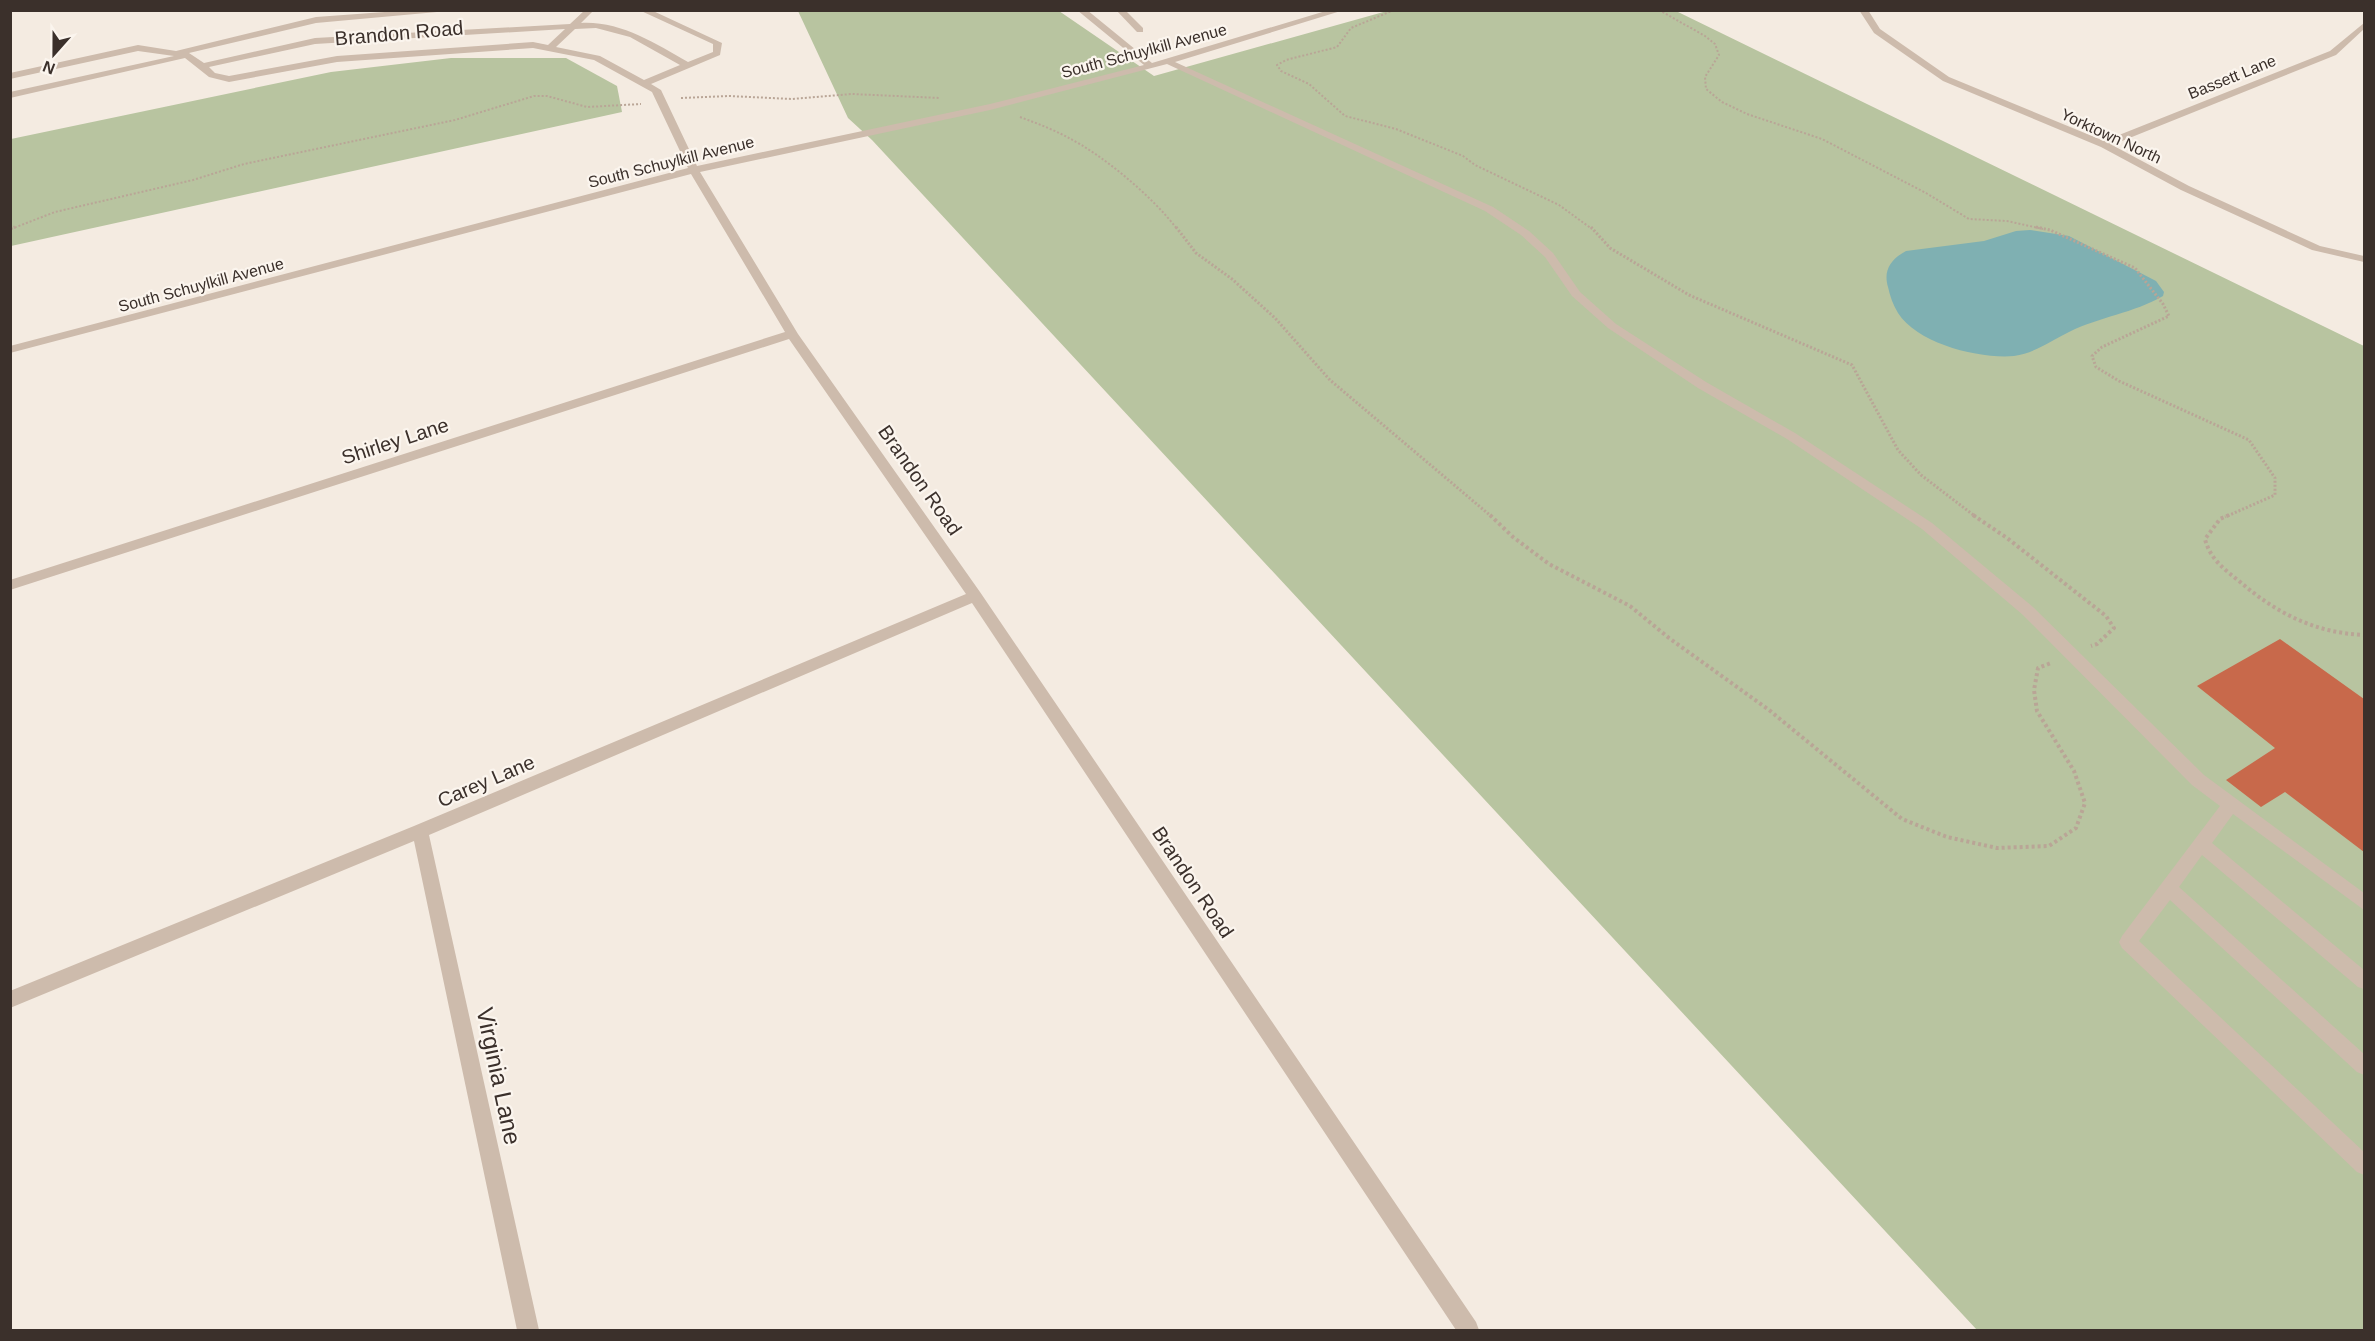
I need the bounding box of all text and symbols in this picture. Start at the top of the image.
street label: Brandon Road [334,16,464,50]
street label: South Schuylkill Avenue [1059,21,1229,81]
north arrow [24,24,84,84]
street label: Bassett Lane [2186,52,2279,102]
text: N [40,58,57,78]
street label: Yorktown North [2058,105,2164,167]
street label: South Schuylkill Avenue [586,133,756,191]
street label: South Schuylkill Avenue [116,255,286,315]
street label: Shirley Lane [339,413,451,469]
street label: Brandon Road [874,421,966,539]
street label: Carey Lane [434,751,538,811]
street label: Brandon Road [1148,822,1238,942]
street label: Virginia Lane [471,1005,527,1147]

